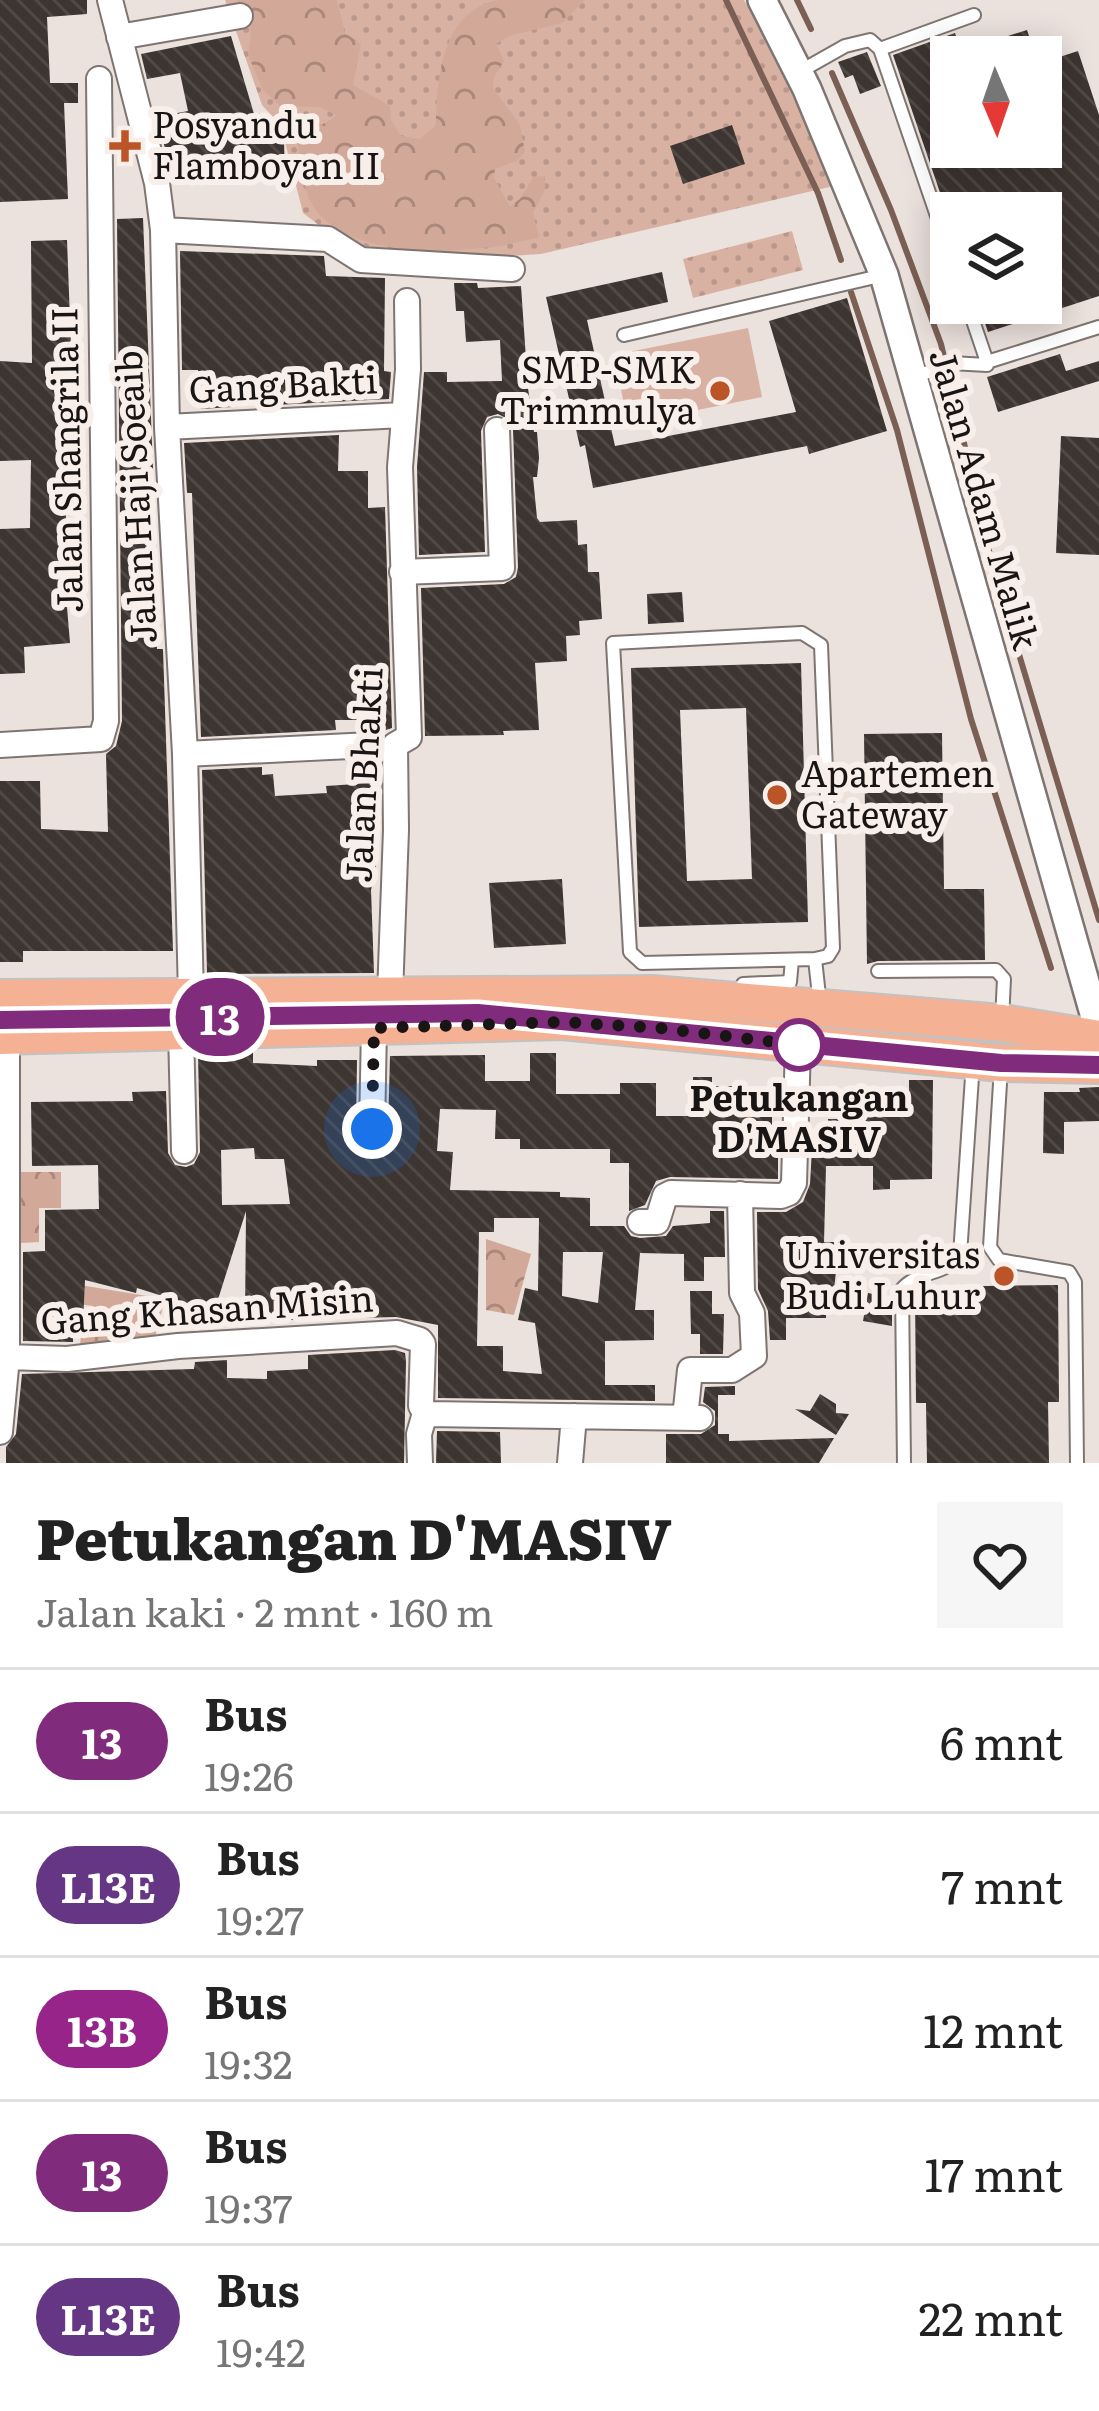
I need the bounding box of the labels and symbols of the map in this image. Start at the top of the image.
north arrow [930,36,1062,168]
place label: Posyandu Flamboyan II [152,96,381,190]
marker: Posyandu Flamboyan II [109,130,141,162]
street label: Jalan Shangrila II [35,307,94,613]
place label: SMP-SMK Trimmulya [499,341,697,435]
street label: Jalan Adam Malik [918,342,1055,656]
street label: Jalan Haji Soeaib [99,349,168,645]
street label: Gang Bakti [187,351,378,414]
marker: SMP-SMK Trimmulya [707,378,733,404]
street label: Jalan Bhakti [329,666,394,884]
place label: Apartemen Gateway [801,745,995,839]
marker: Apartemen Gateway [764,782,790,808]
line badge: 13 [166,978,274,1056]
marker: Petukangan D'MASIV [774,1020,824,1070]
place label: Petukangan D'MASIV [689,1069,909,1163]
your location [342,1099,402,1159]
place label: Universitas Budi Luhur [784,1226,980,1320]
marker: Universitas Budi Luhur [991,1263,1017,1289]
street label: Gang Khasan Misin [39,1269,375,1346]

